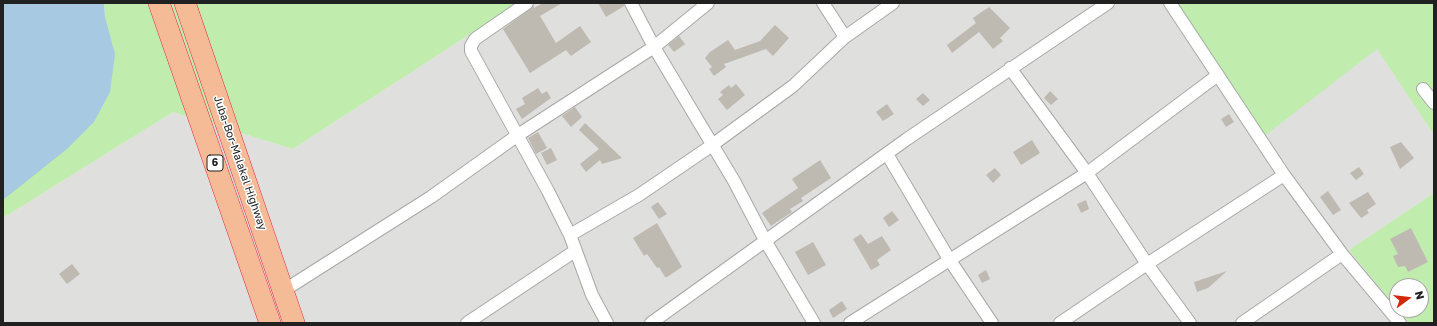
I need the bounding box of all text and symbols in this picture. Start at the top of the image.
street label: Juba-Bor-Malakal Highway [211,94,269,232]
road number: 6 [207,155,223,171]
north arrow [1389,278,1429,318]
text: N [1413,289,1427,301]

